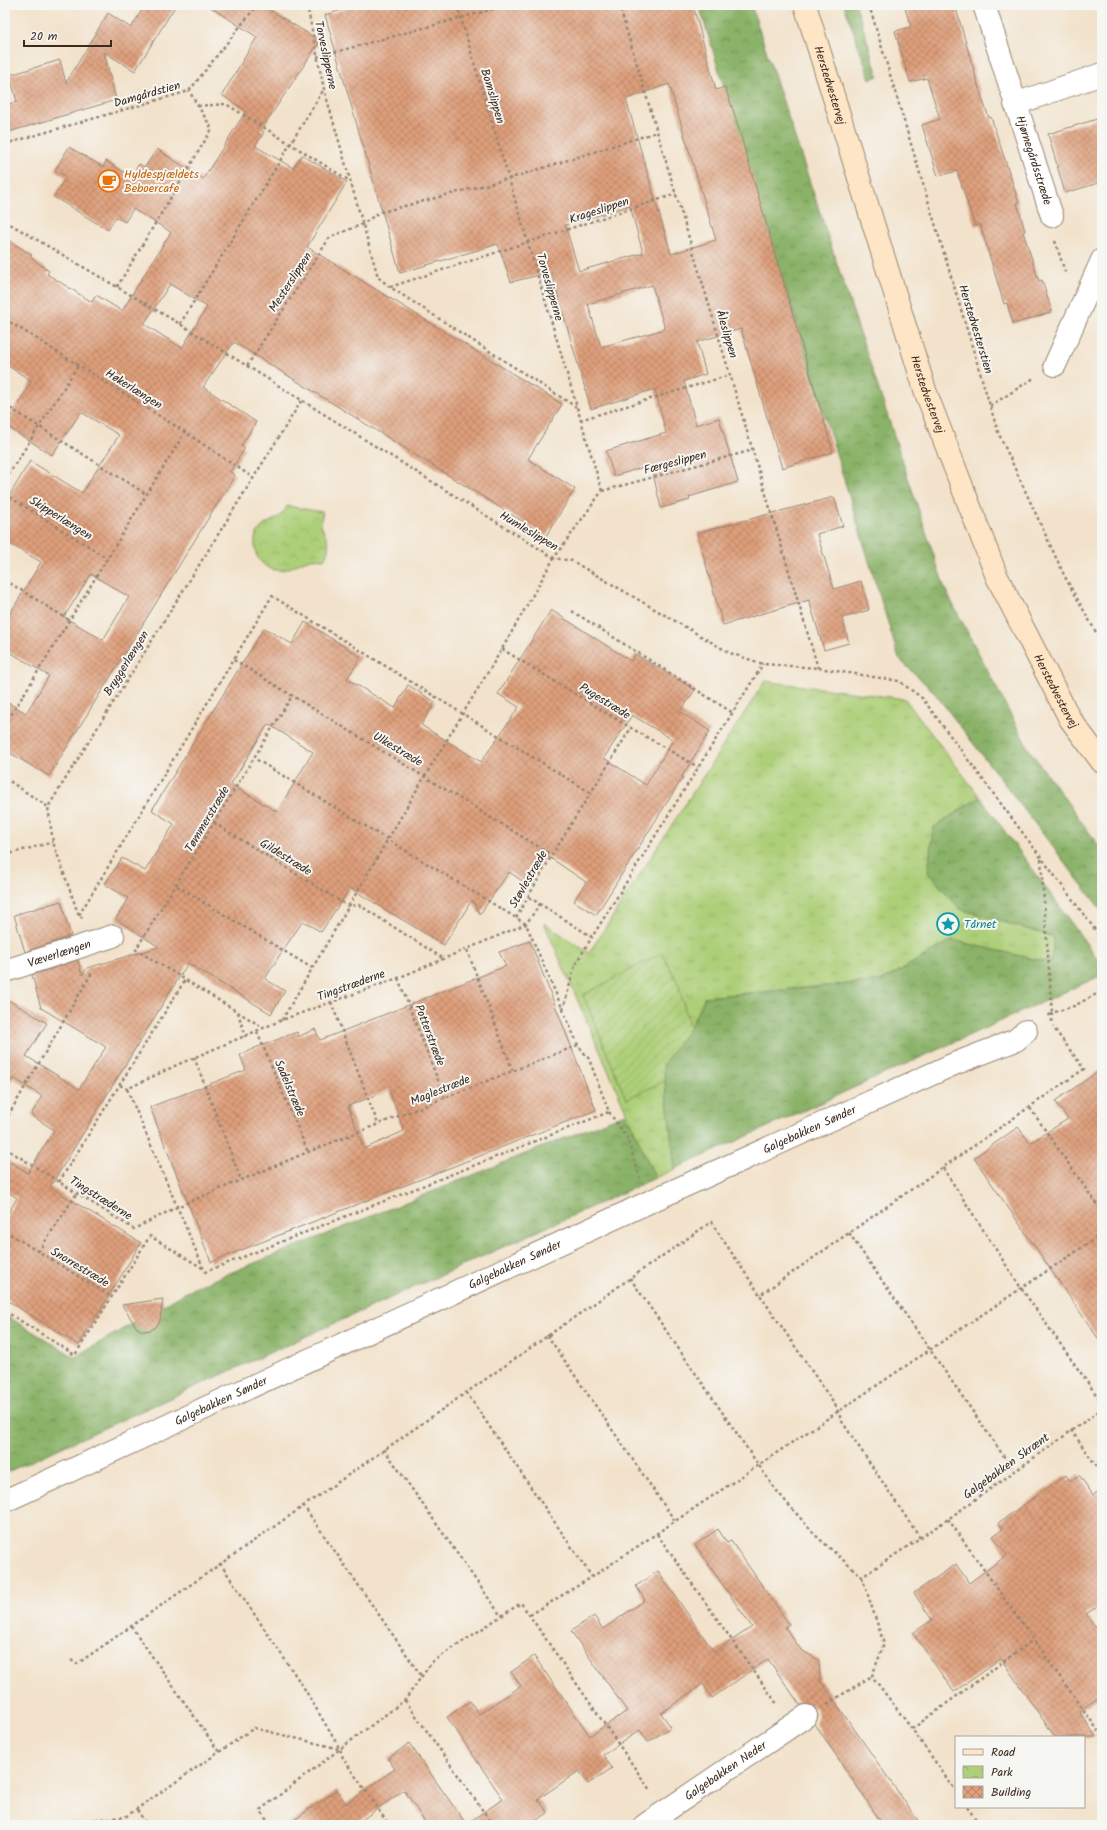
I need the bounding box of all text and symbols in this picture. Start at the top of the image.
street label: Torveslipperne [309,19,342,92]
scale bar [24,22,111,48]
text: 20 m [30,27,58,46]
street label: Herstedvestervej [808,43,851,128]
street label: Bomslippen [475,66,510,126]
street label: Damgårdstien [112,76,183,113]
street label: Hjørnegårdsstræde [1010,113,1057,208]
place label: Hyldespjældets Beboercafe [124,165,199,198]
cafe icon: Hyldespjældets Beboercafe [96,168,122,194]
street label: Krageslippen [567,192,632,229]
street label: Mesterslippen [264,249,317,316]
street label: Torveslipperne [531,251,568,324]
street label: Herstedvesterstien [953,282,998,376]
street label: Åleslippen [710,308,743,361]
street label: Herstedvestervej [905,353,950,437]
street label: Høkerlængen [101,364,166,415]
street label: Færgeslippen [642,445,709,480]
street label: Skipperlængen [25,491,96,545]
street label: Humleslippen [496,506,562,557]
street label: Bryggerlængen [99,627,154,700]
street label: Herstedvestervej [1028,651,1084,733]
street label: Pugestræde [575,678,635,725]
street label: Ulkestræde [369,727,427,772]
street label: Tømmerstræde [180,782,235,856]
street label: Gildestræde [256,834,316,881]
street label: Støvlestræde [504,846,553,912]
place icon: Tårnet [935,911,961,937]
place label: Tårnet [964,915,997,934]
street label: Væverlængen [25,935,93,973]
street label: Tingstræderne [314,964,388,1007]
street label: Potterstræde [409,1002,450,1069]
street label: Sadelstræde [269,1057,310,1120]
street label: Maglestræde [407,1070,474,1111]
street label: Galgebakken Sønder [760,1100,860,1159]
street label: Tingstræderne [66,1172,136,1226]
street label: Galgebakken Sønder [465,1235,565,1295]
street label: Snorrestræde [47,1242,113,1293]
street label: Galgebakken Sønder [171,1371,272,1431]
street label: Galgebakken Skrænt [959,1428,1054,1504]
street label: Galgebakken Neder [681,1736,771,1806]
legend [955,1736,1085,1808]
text: Road [991,1743,1016,1762]
text: Park [991,1763,1013,1782]
text: Building [991,1783,1031,1802]

